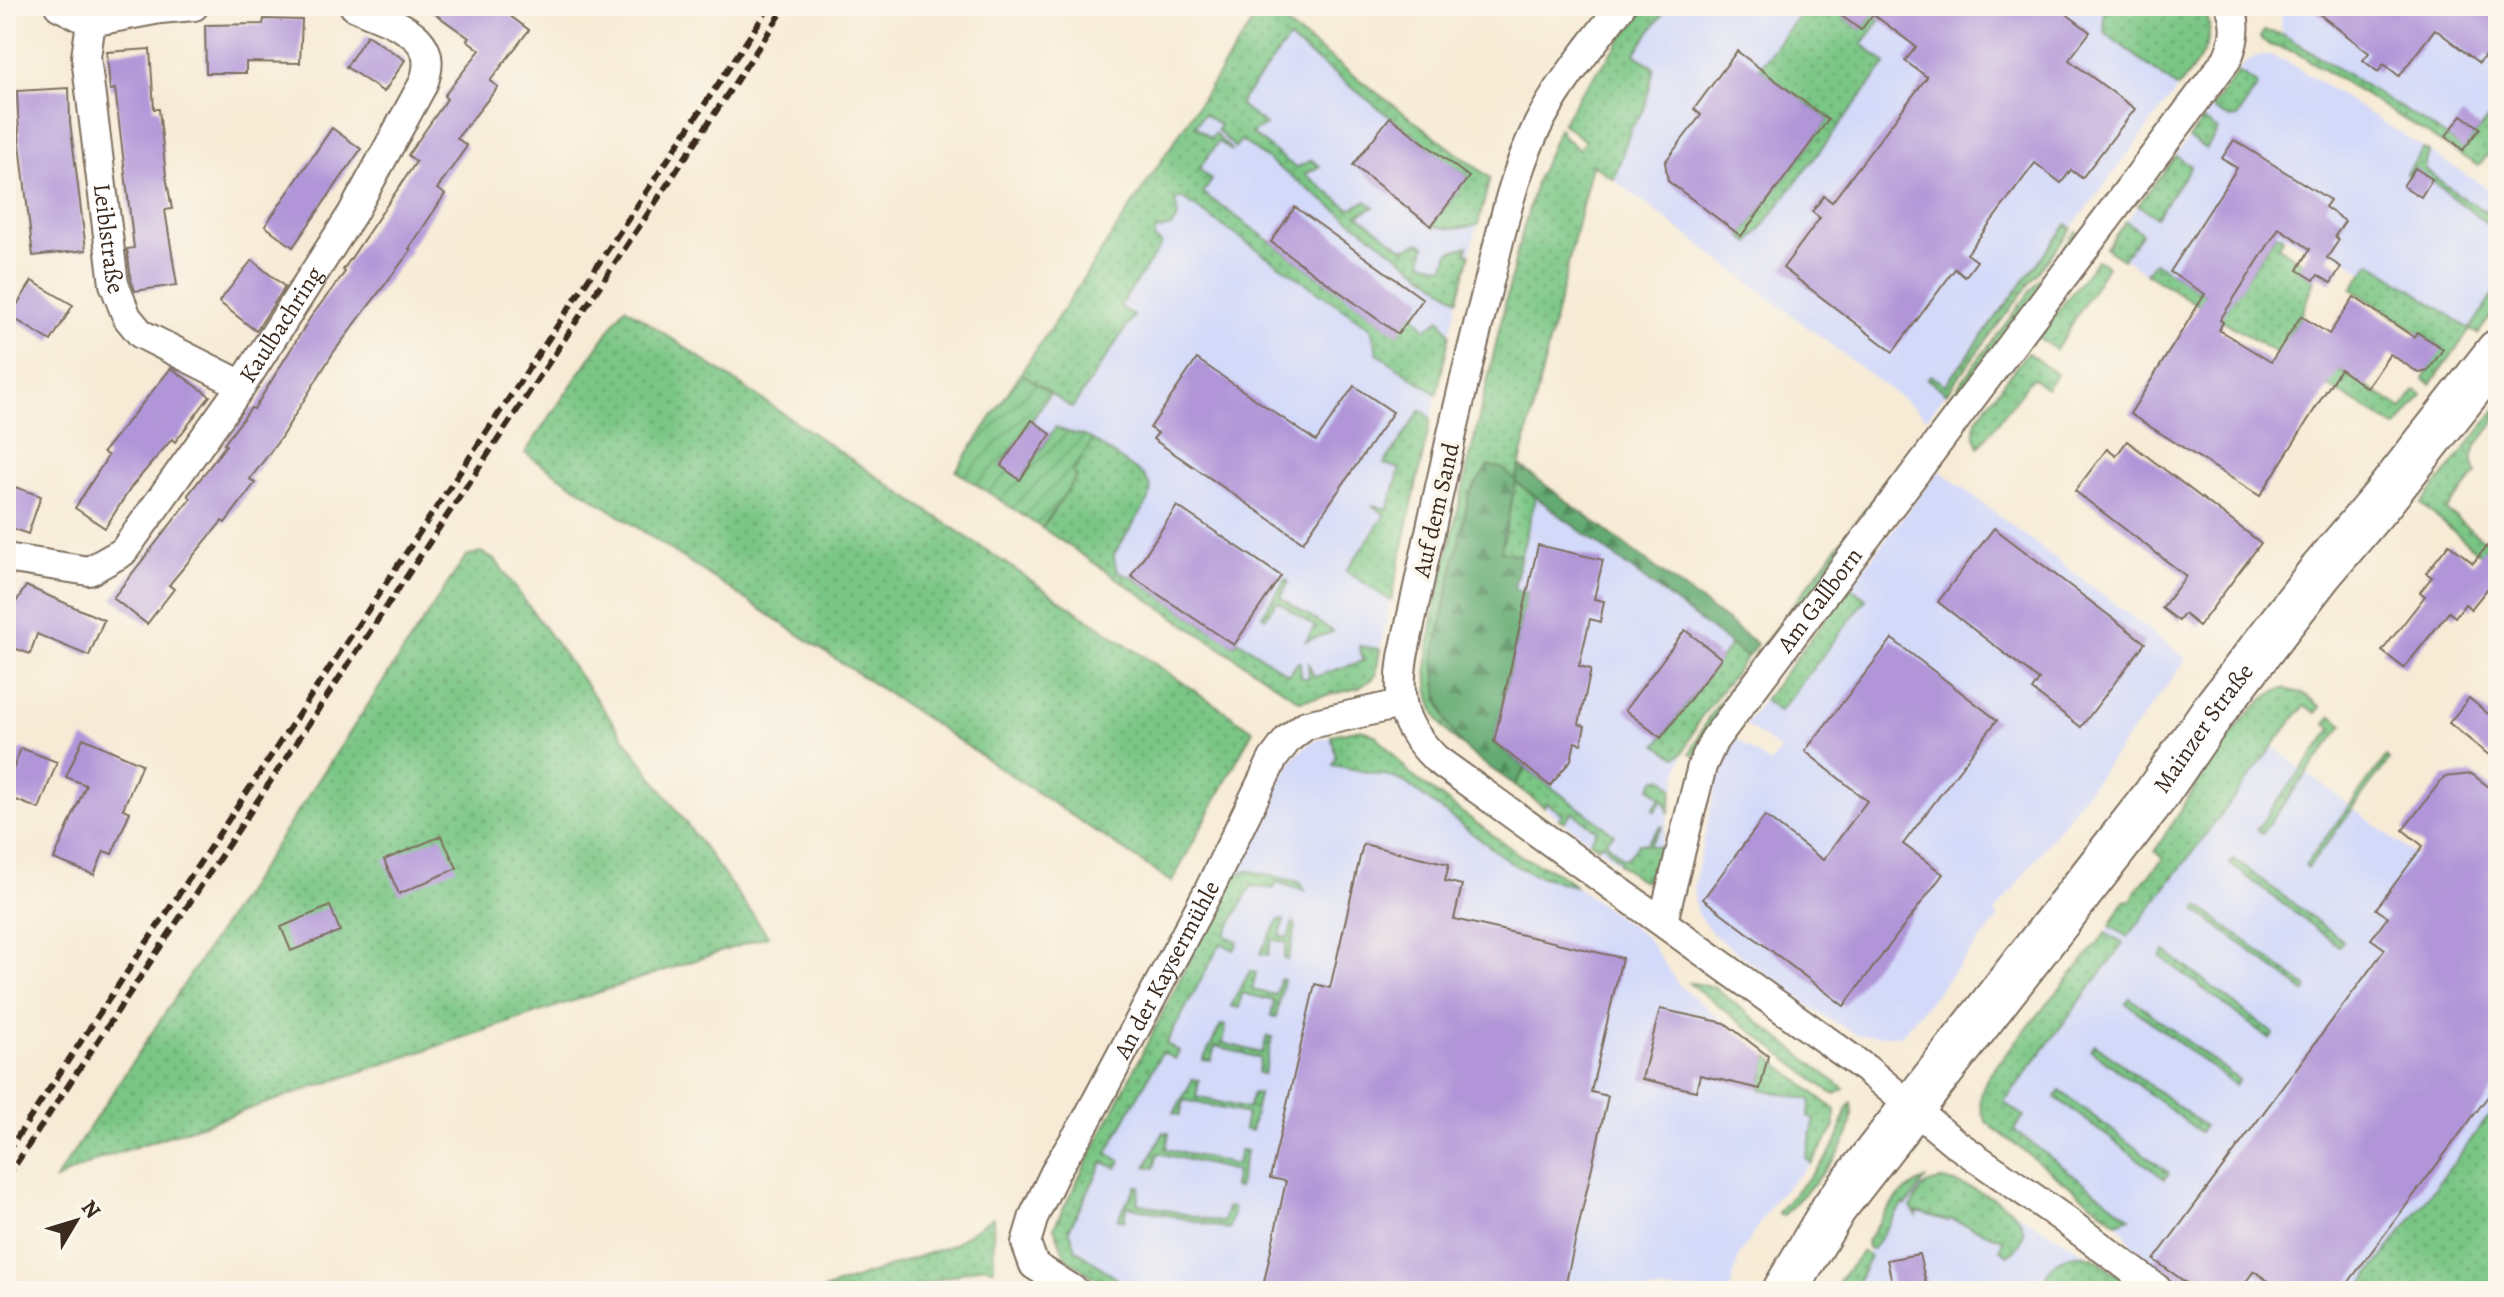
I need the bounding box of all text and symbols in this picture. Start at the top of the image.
street label: Leiblstraße [86,182,132,298]
street label: Kaulbachring [232,260,330,389]
street label: Auf dem Sand [1405,440,1467,581]
street label: Am Gallborn [1769,541,1870,660]
street label: Mainzer Straße [2146,656,2261,799]
street label: An der Kaysermühle [1106,875,1227,1065]
north arrow [36,1181,116,1261]
text: N [74,1194,108,1225]

